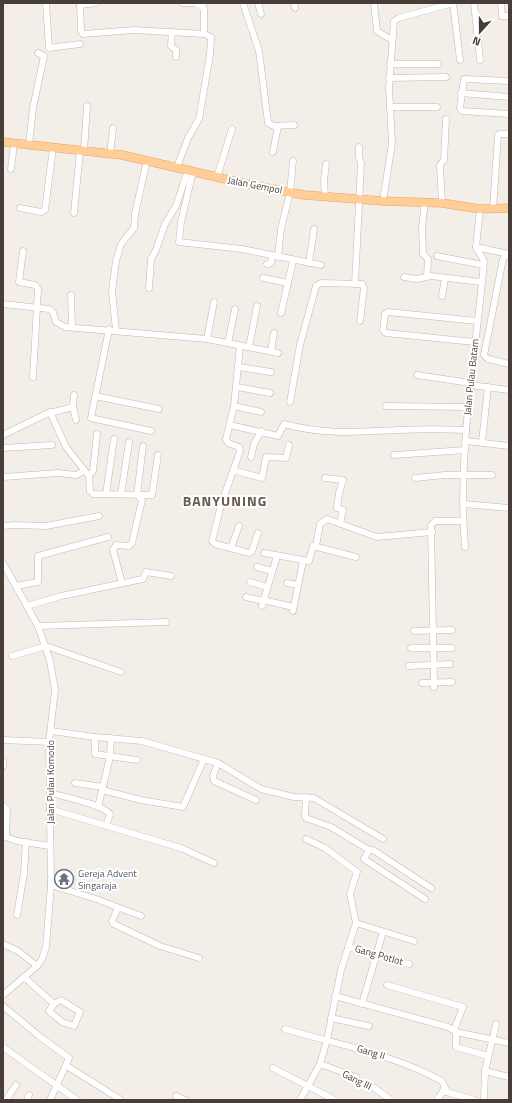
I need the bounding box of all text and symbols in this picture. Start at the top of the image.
north arrow [460,12,500,52]
text: N [470,33,483,50]
street label: Jalan Gempol [226,172,284,198]
street label: Jalan Pulau Batam [460,338,482,416]
district label: BANYUNING [183,490,267,511]
street label: Jalan Pulau Komodo [43,740,58,824]
place label: Gereja Advent Singaraja [78,866,137,893]
temple icon: Gereja Advent Singaraja [53,868,75,890]
street label: Gang Potlot [353,941,405,969]
street label: Gang II [355,1041,387,1063]
street label: Gang III [340,1066,374,1094]

